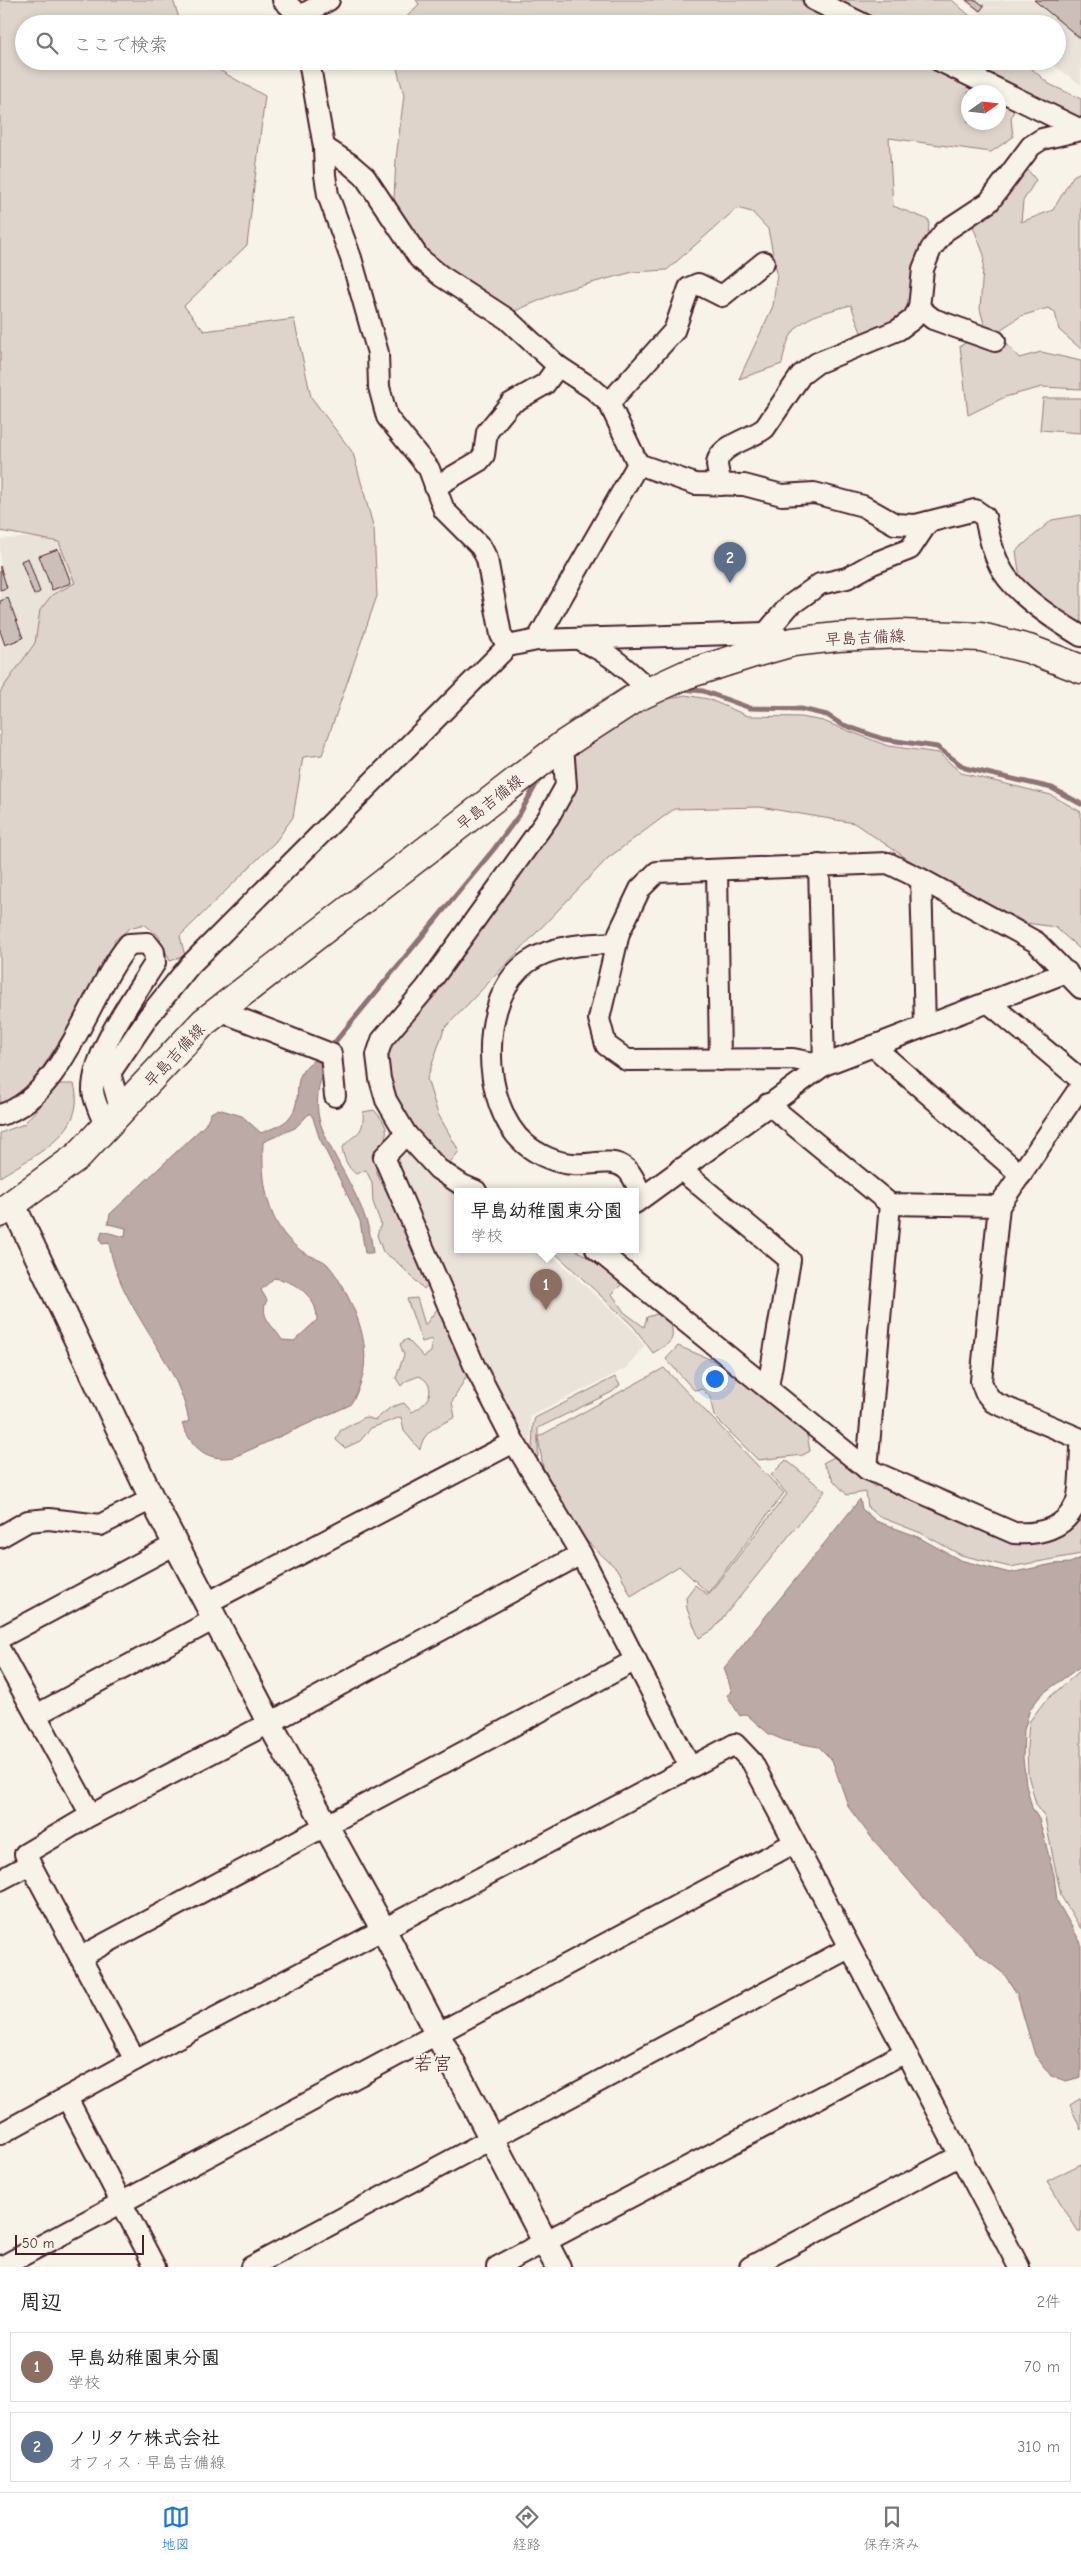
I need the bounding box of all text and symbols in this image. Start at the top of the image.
search box [15,15,1066,70]
icon: search [33,29,61,57]
text: ここで検索 [73,34,168,56]
north arrow [961,85,1006,130]
pin: 2 [714,542,746,583]
street label: 早島吉備線 [825,627,905,649]
street label: 早島吉備線 [453,771,527,835]
street label: 早島吉備線 [141,1020,209,1091]
popup [454,1188,639,1253]
text: 早島幼稚園東分園 [470,1200,623,1222]
text: 学校 [470,1227,503,1245]
pin: 1 [530,1269,562,1310]
your location [702,1366,728,1392]
district label: 若宮 [414,2053,452,2075]
scale bar [15,2232,144,2255]
text: 50 m [22,2235,54,2252]
text: 周辺 [20,2290,62,2314]
text: 2件 [1037,2293,1061,2311]
text: 早島幼稚園東分園 [68,2347,220,2369]
text: 1 [34,2358,40,2376]
text: 70 m [1024,2358,1060,2376]
text: 学校 [68,2374,100,2392]
text: ノリタケ株式会社 [68,2427,220,2449]
text: 2 [33,2438,41,2456]
text: 310 m [1017,2438,1060,2456]
text: オフィス · 早島吉備線 [68,2454,226,2472]
tab: 地図 [162,2503,190,2553]
tab: 経路 [513,2503,541,2553]
tab: 保存済み [864,2503,920,2553]

